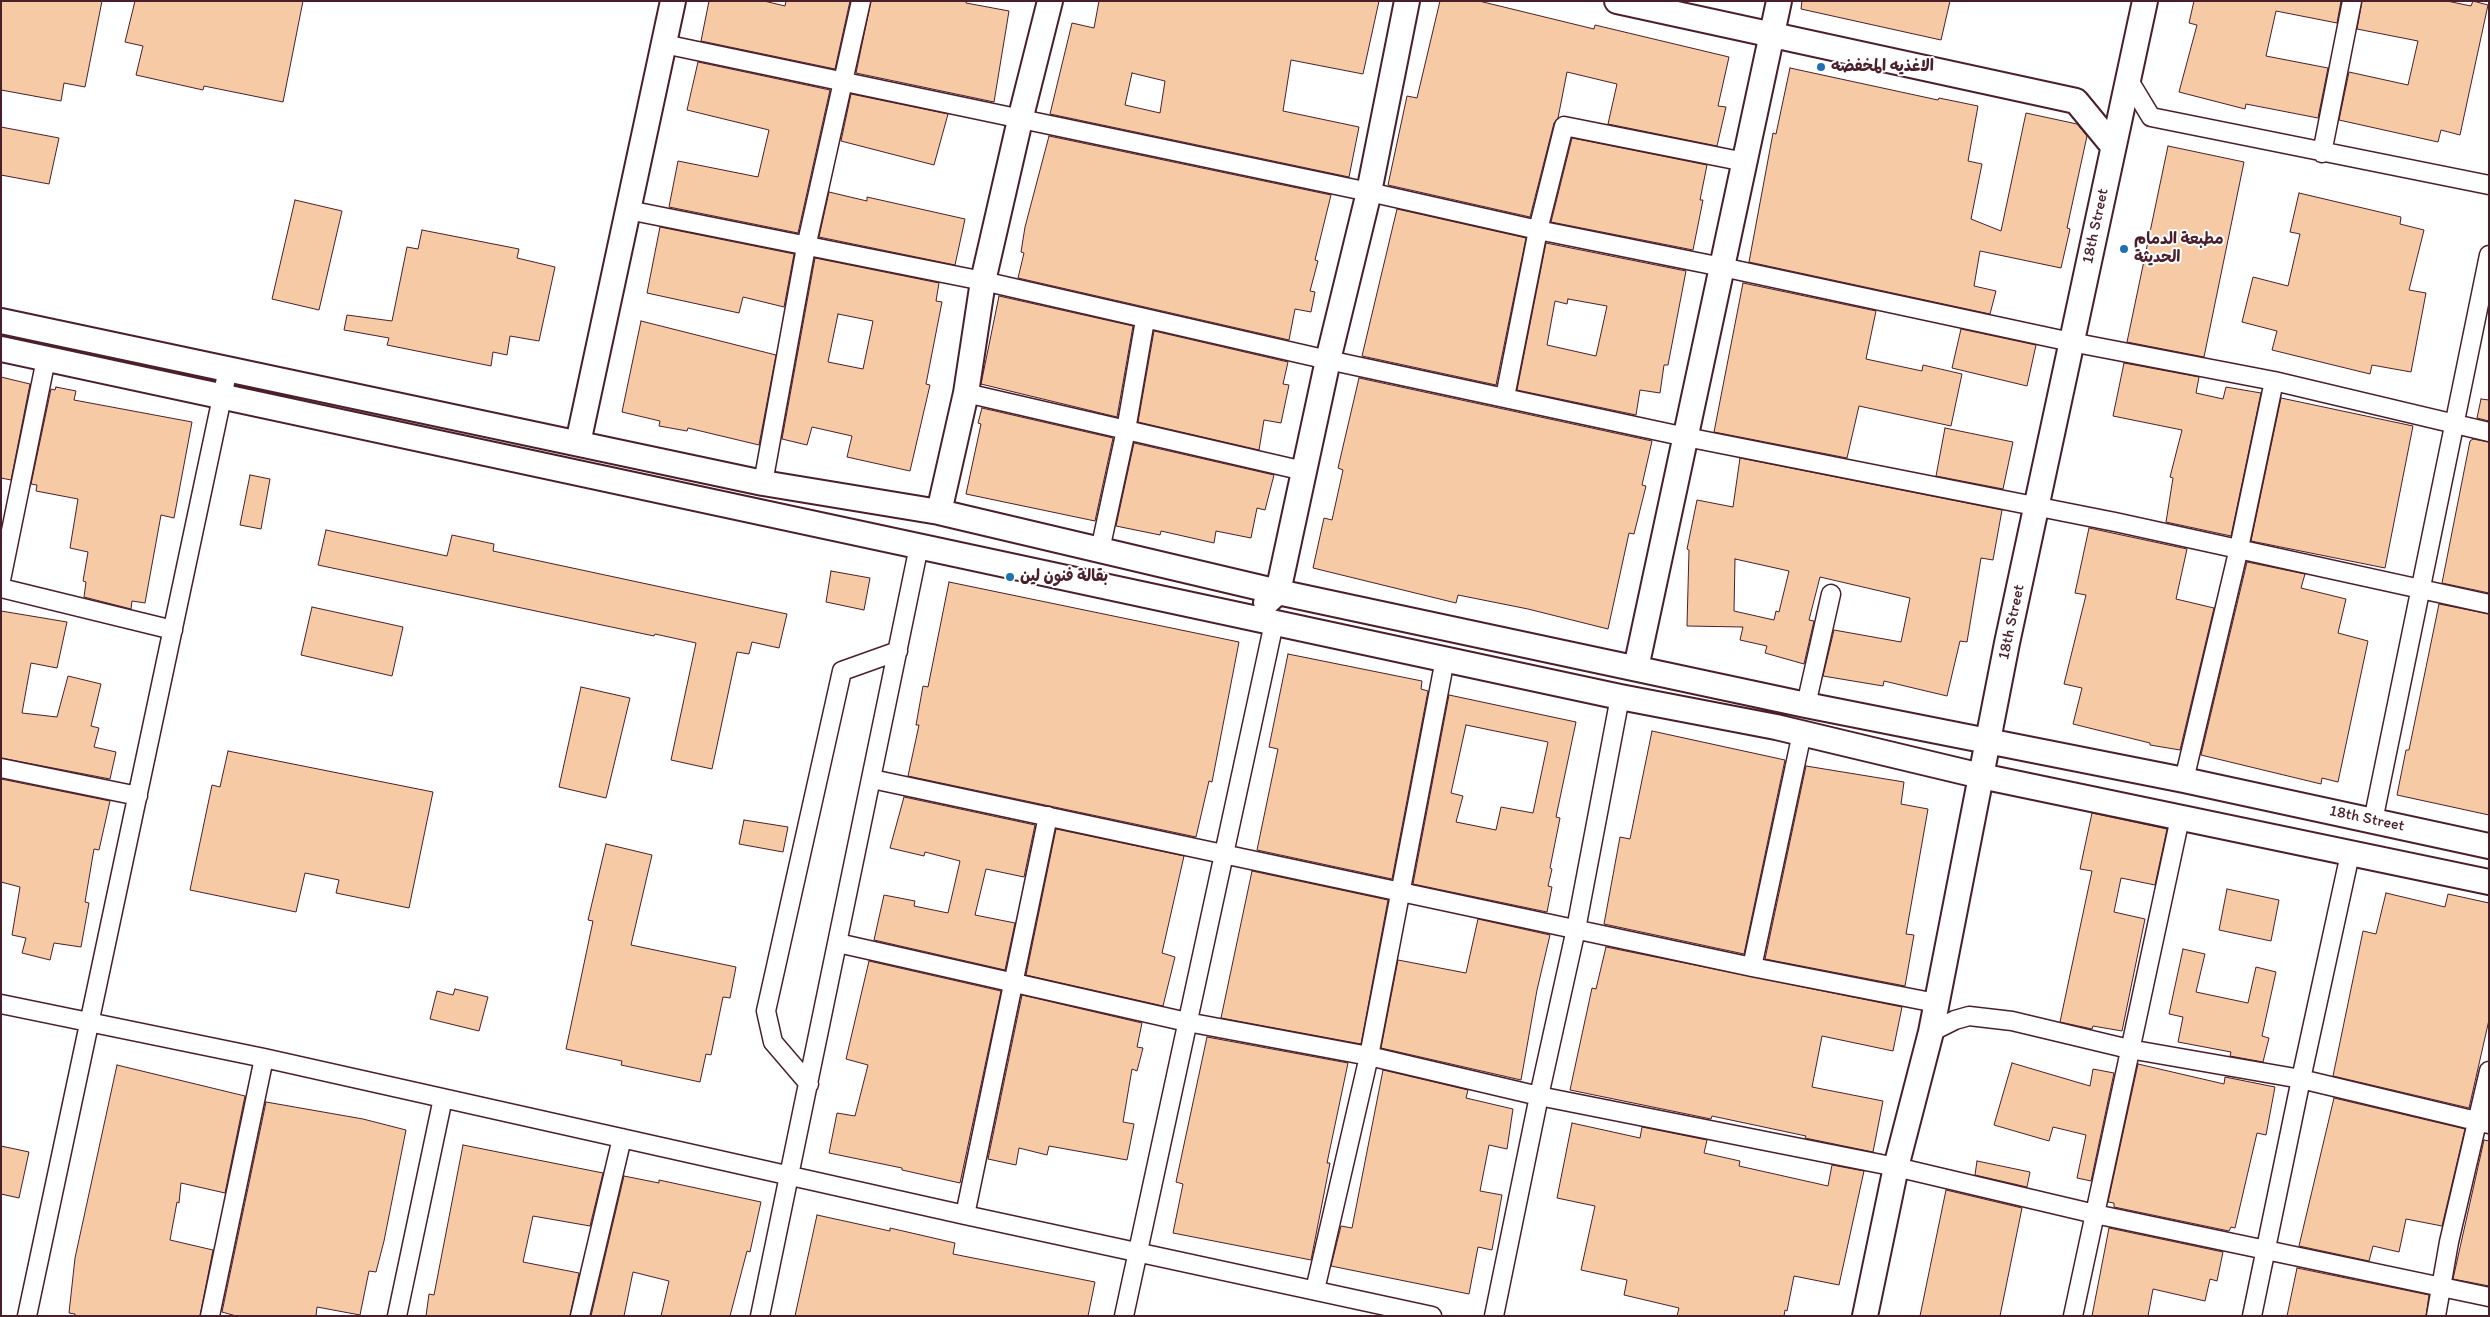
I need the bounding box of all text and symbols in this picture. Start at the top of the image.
place label: الاغذيه المخفضه [1831,57,1934,77]
marker: الاغذيه المخفضه [1815,61,1827,73]
street label: 18th Street [2079,187,2113,265]
place label: مطبعة الدمام الحديثة [2134,230,2224,268]
marker: مطبعة الدمام الحديثة [2118,243,2130,255]
place label: بقالة فنون لين [1020,567,1108,587]
marker: بقالة فنون لين [1004,571,1016,583]
street label: 18th Street [1995,583,2029,661]
street label: 18th Street [2328,802,2406,836]

